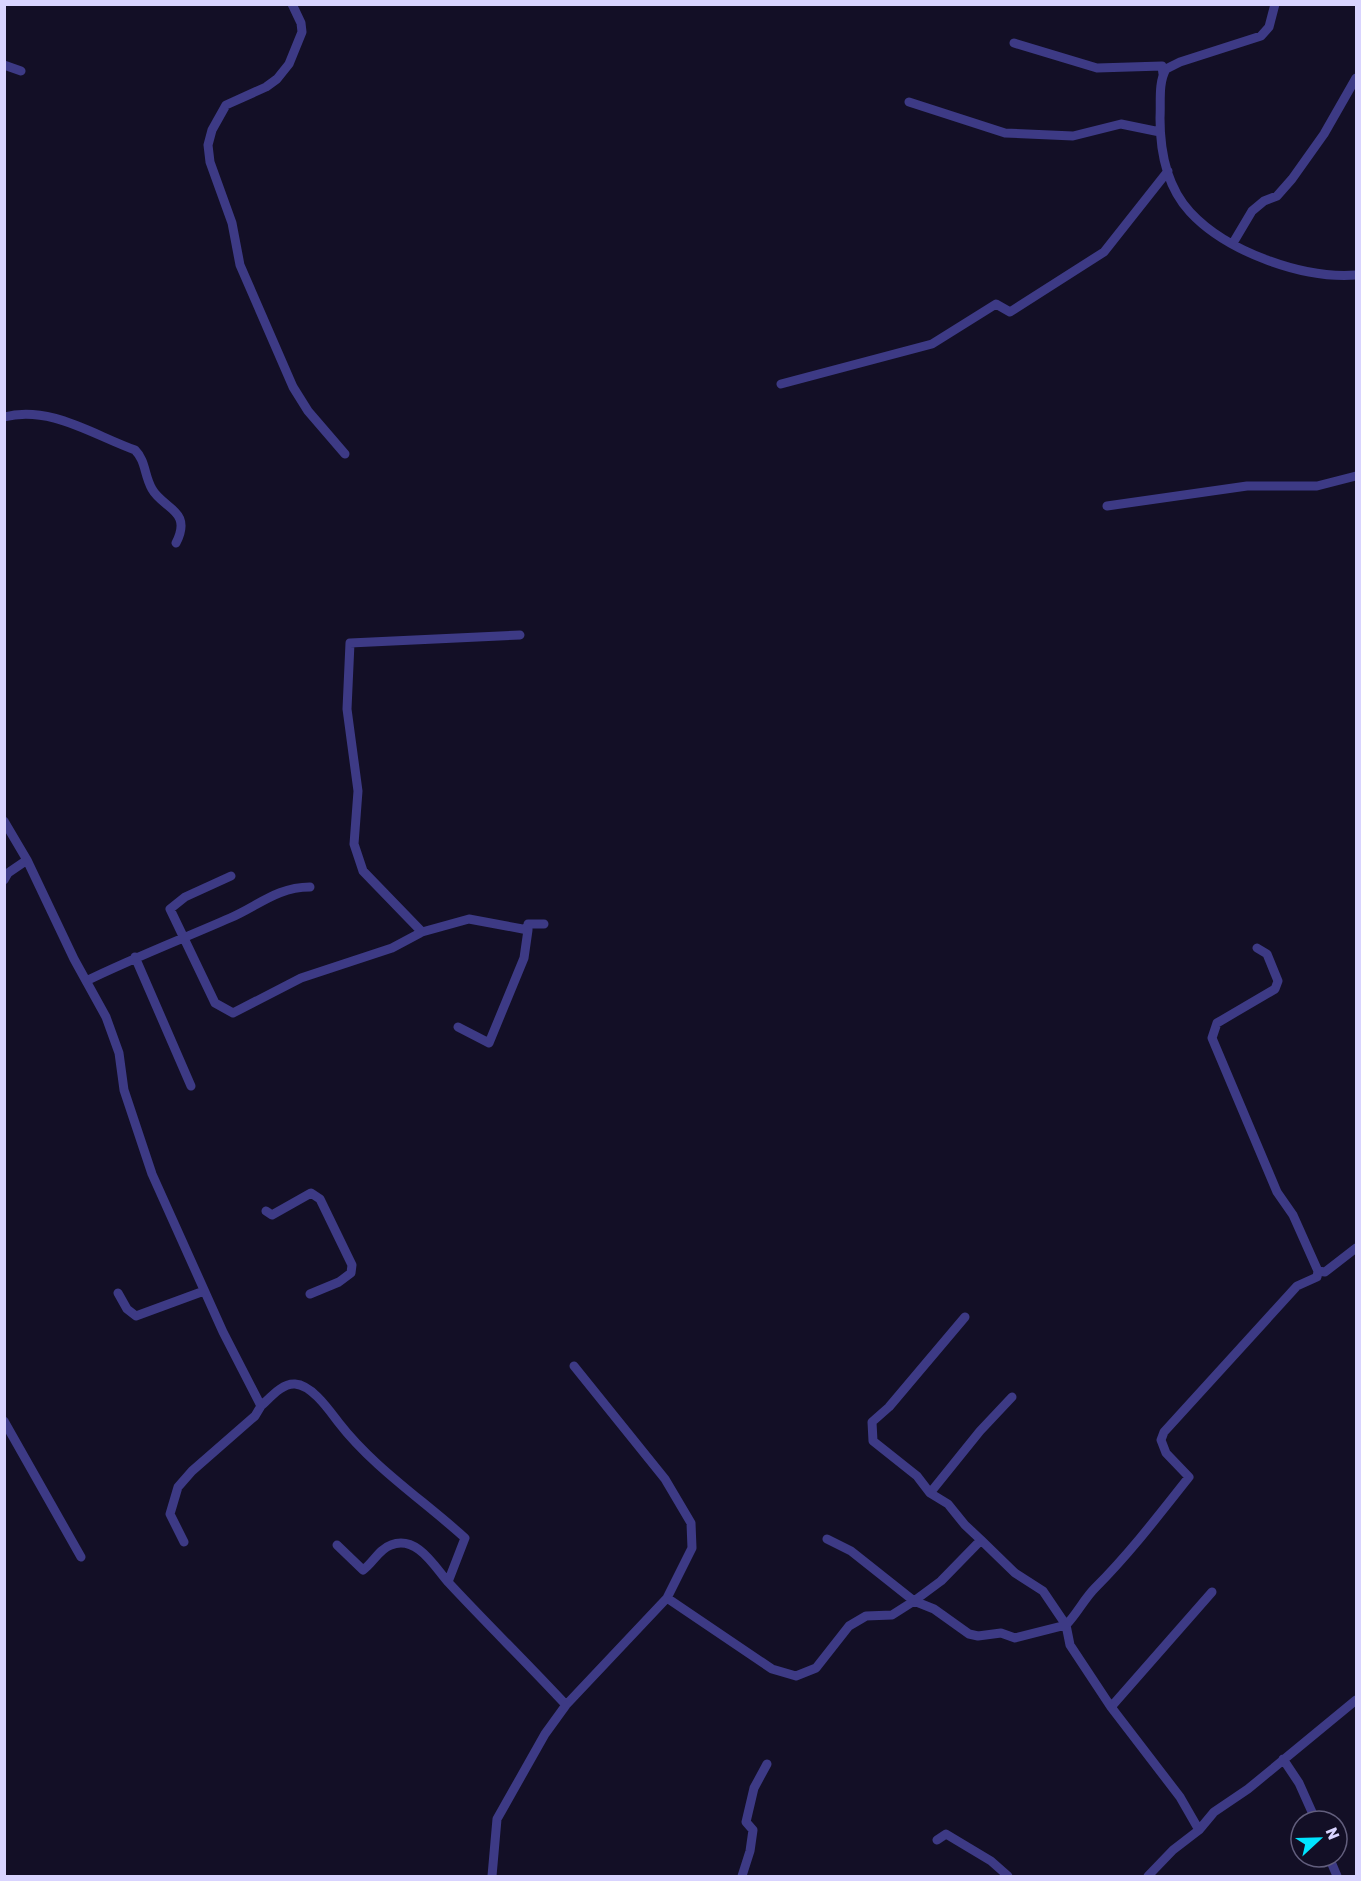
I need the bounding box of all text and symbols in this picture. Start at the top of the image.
north arrow [1289,1809,1349,1869]
text: N [1321,1825,1343,1842]

